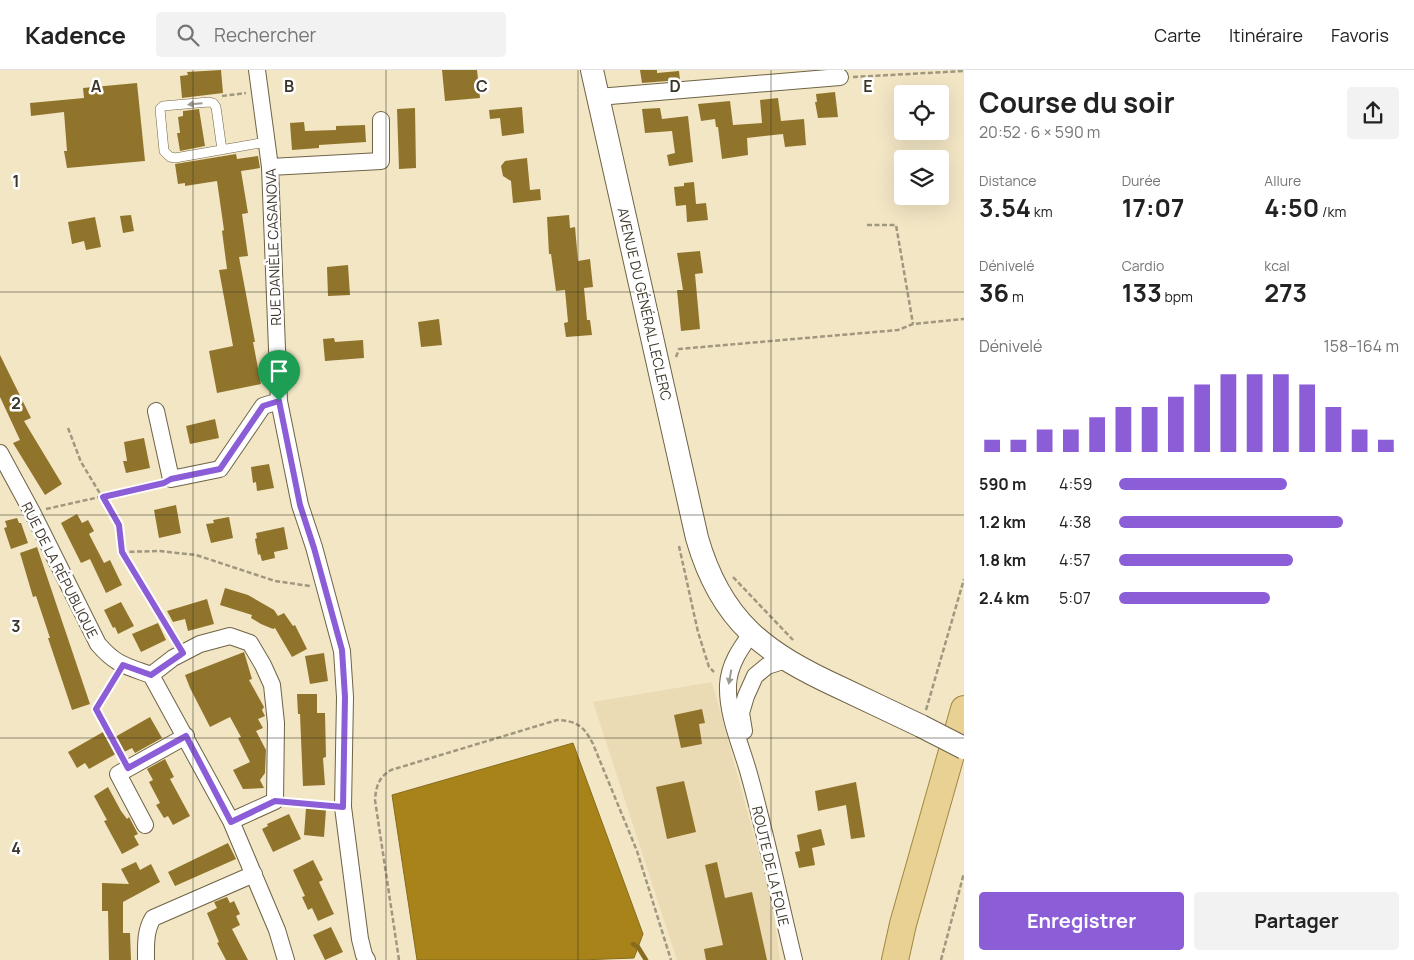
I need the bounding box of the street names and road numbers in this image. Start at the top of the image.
street label: RUE DANIÈLE CASANOVA [261,168,285,326]
street label: AVENUE DU GÉNÉRAL LECLERC [614,206,676,402]
street label: RUE DE LA RÉPUBLIQUE [17,499,103,641]
street label: ROUTE DE LA FOLIE [748,804,794,928]

